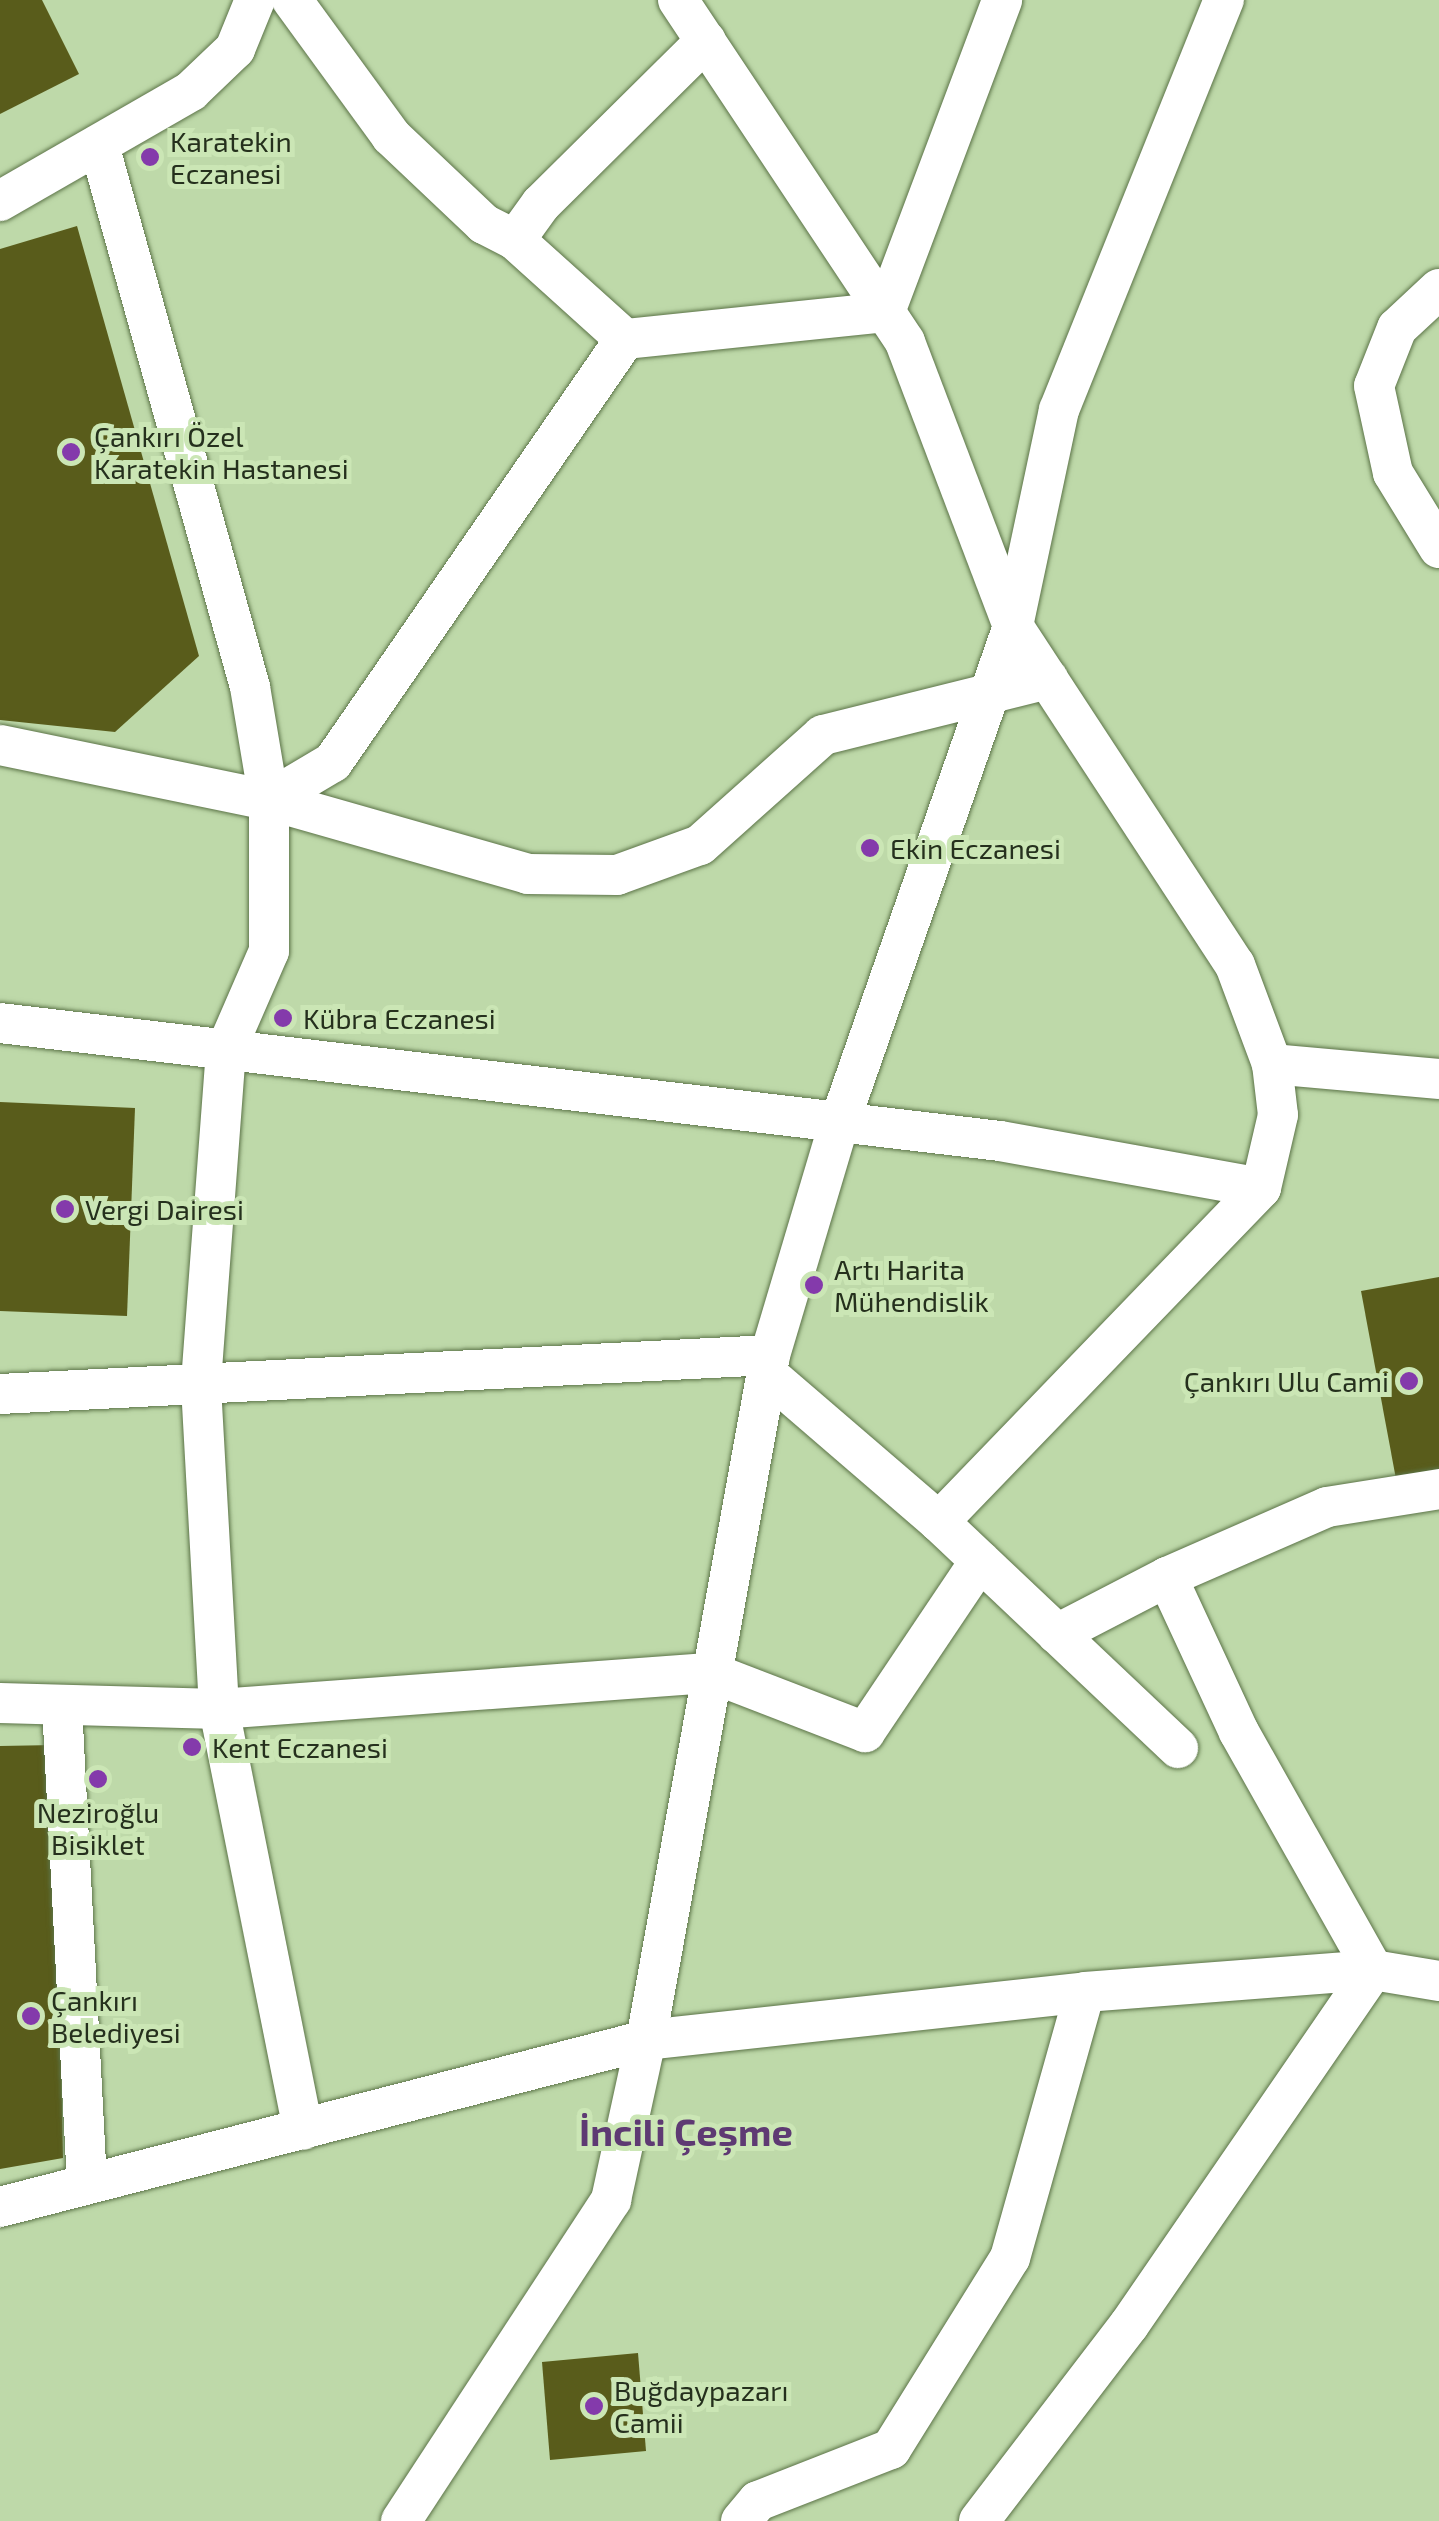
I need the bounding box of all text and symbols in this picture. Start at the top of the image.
place label: Karatekin Eczanesi [170,124,292,190]
marker: Karatekin Eczanesi [139,146,161,168]
place label: Çankırı Özel Karatekin Hastanesi [94,419,349,485]
marker: Çankırı Özel Karatekin Hastanesi [58,439,84,465]
place label: Ekin Eczanesi [890,831,1061,865]
marker: Ekin Eczanesi [859,837,881,859]
place label: Kübra Eczanesi [303,1001,496,1035]
marker: Kübra Eczanesi [272,1007,294,1029]
place label: Vergi Dairesi [85,1192,244,1226]
marker: Vergi Dairesi [54,1198,76,1220]
place label: Artı Harita Mühendislik [834,1252,989,1318]
marker: Artı Harita Mühendislik [803,1274,825,1296]
place label: Çankırı Ulu Cami [1184,1364,1389,1398]
marker: Çankırı Ulu Cami [1398,1370,1420,1392]
place label: Kent Eczanesi [212,1730,388,1764]
marker: Kent Eczanesi [181,1736,203,1758]
marker: Neziroğlu Bisiklet [87,1768,109,1790]
place label: Neziroğlu Bisiklet [37,1795,159,1861]
place label: Çankırı Belediyesi [51,1983,181,2049]
marker: Çankırı Belediyesi [20,2005,42,2027]
district label: İncili Çeşme [579,2109,793,2155]
place label: Buğdaypazarı Camii [614,2373,789,2439]
marker: Buğdaypazarı Camii [583,2395,605,2417]

